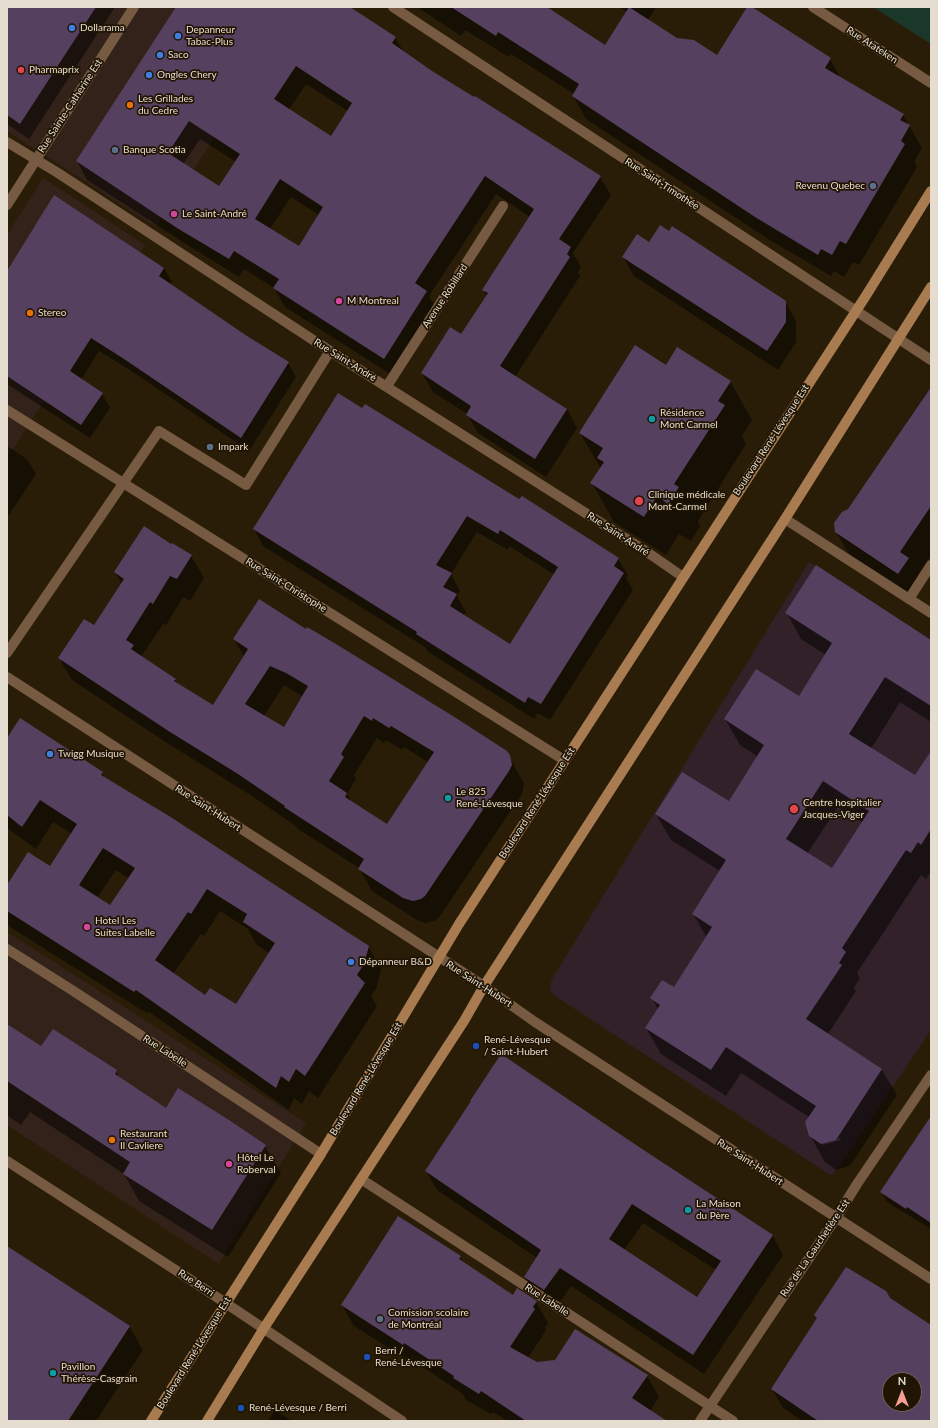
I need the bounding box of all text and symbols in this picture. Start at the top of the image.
place label: Dollarama [80,22,125,34]
marker: Dollarama [67,23,77,33]
place label: Depanneur Tabac-Plus [186,24,235,48]
street label: Rue Atateken [844,24,900,66]
marker: Depanneur Tabac-Plus [173,31,183,41]
place label: Saco [168,49,189,61]
marker: Saco [155,50,165,60]
street label: Rue Sainte-Catherine Est [35,57,105,155]
place label: Pharmaprix [29,64,79,76]
marker: Pharmaprix [16,65,26,75]
place label: Ongles Chery [157,69,217,81]
marker: Ongles Chery [144,70,154,80]
place label: Les Grillades du Cedre [138,93,193,116]
marker: Les Grillades du Cedre [125,100,135,110]
place label: Banque Scotia [123,144,186,156]
marker: Banque Scotia [110,145,120,155]
street label: Rue Saint-Timothée [623,155,701,213]
place label: Revenu Quebec [795,180,865,192]
marker: Revenu Quebec [868,181,878,191]
place label: Le Saint-André [182,208,247,220]
marker: Le Saint-André [169,209,179,219]
street label: Avenue Robillard [420,262,470,330]
place label: M Montreal [347,295,399,307]
marker: M Montreal [334,296,344,306]
place label: Stereo [38,307,66,319]
marker: Stereo [25,308,35,318]
street label: Rue Saint-André [311,336,379,384]
street label: Boulevard René-Lévesque Est [731,382,811,498]
place label: Résidence Mont Carmel [660,407,718,430]
marker: Résidence Mont Carmel [647,414,657,424]
place label: Impark [218,441,248,453]
marker: Impark [205,442,215,452]
place label: Clinique médicale Mont-Carmel [648,489,725,512]
marker: Clinique médicale Mont-Carmel [633,495,645,507]
street label: Rue Saint-André [585,509,651,559]
street label: Rue Saint-Christophe [243,555,329,615]
street label: Boulevard René-Lévesque Est [497,745,577,861]
place label: Twigg Musique [58,748,124,760]
marker: Twigg Musique [45,749,55,759]
street label: Rue Saint-Hubert [173,782,243,834]
place label: Le 825 René-Lévesque [456,786,523,810]
marker: Le 825 René-Lévesque [443,793,453,803]
place label: Centre hospitalier Jacques-Viger [803,797,881,820]
marker: Centre hospitalier Jacques-Viger [788,803,800,815]
place label: Hotel Les Suites Labelle [95,915,155,938]
marker: Hotel Les Suites Labelle [82,922,92,932]
place label: Dépanneur B&D [359,956,432,968]
marker: Dépanneur B&D [346,957,356,967]
street label: Rue Saint-Hubert [444,958,514,1010]
street label: Boulevard René-Lévesque Est [327,1020,405,1138]
street label: Rue Labelle [141,1032,189,1070]
place label: René-Lévesque / Saint-Hubert [484,1034,551,1058]
marker: René-Lévesque / Saint-Hubert [471,1041,481,1051]
place label: Restaurant Il Cavliere [120,1128,167,1152]
marker: Restaurant Il Cavliere [107,1135,117,1145]
street label: Rue Saint-Hubert [715,1136,785,1188]
place label: Hôtel Le Roberval [237,1152,276,1176]
marker: Hôtel Le Roberval [224,1159,234,1169]
street label: Rue de La Gauchetière Est [778,1197,852,1299]
place label: La Maison du Père [696,1198,741,1222]
marker: La Maison du Père [683,1205,693,1215]
street label: Rue Berri [176,1267,216,1299]
street label: Rue Labelle [523,1281,571,1319]
street label: Boulevard René-Lévesque Est [155,1295,233,1411]
place label: Comission scolaire de Montréal [388,1307,469,1330]
marker: Comission scolaire de Montréal [375,1314,385,1324]
place label: Berri / René-Lévesque [375,1345,442,1368]
marker: Berri / René-Lévesque [362,1352,372,1362]
place label: Pavillon Thérèse-Casgrain [61,1361,137,1384]
marker: Pavillon Thérèse-Casgrain [48,1368,58,1378]
north arrow [882,1372,922,1412]
text: N [898,1374,906,1387]
place label: René-Lévesque / Berri [249,1402,347,1414]
marker: René-Lévesque / Berri [236,1403,246,1413]

